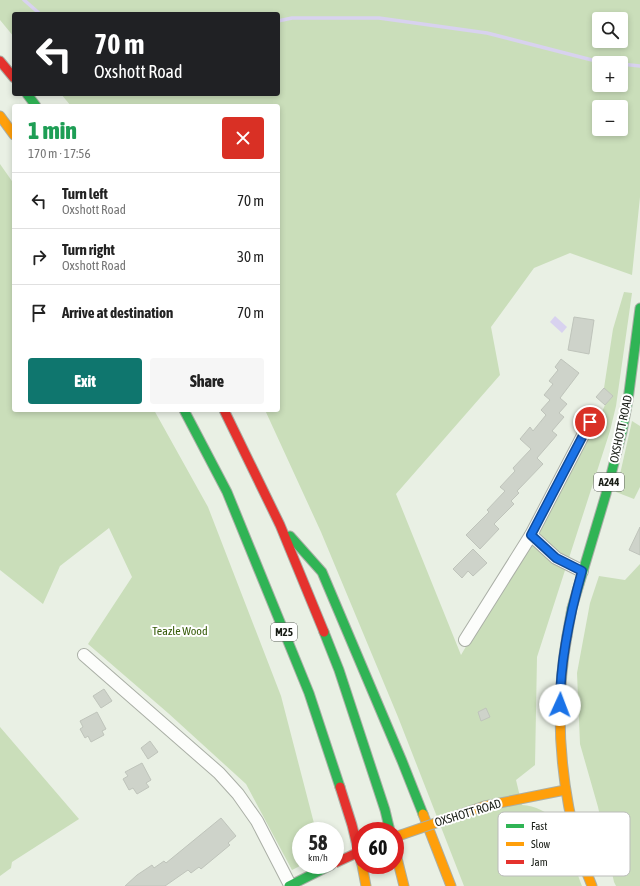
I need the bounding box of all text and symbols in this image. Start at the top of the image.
map controls [592,12,628,136]
button: search [592,12,628,48]
icon: left [28,28,80,80]
text: 70 m [94,28,144,60]
button: + [592,56,628,92]
text: Oxshott Road [94,61,183,82]
button: − [592,100,628,136]
text: 1 min [28,117,77,144]
button: close [222,117,264,159]
text: 170 m · 17:56 [28,146,91,161]
text: Turn left [62,185,108,202]
icon: left [28,190,50,212]
text: 70 m [237,192,264,209]
text: Oxshott Road [62,202,126,217]
text: Turn right [62,241,115,258]
icon: right [28,246,50,268]
text: 30 m [237,248,264,265]
text: Oxshott Road [62,258,126,273]
icon: arrive [28,302,50,324]
text: Arrive at destination [62,304,173,321]
text: 70 m [237,304,264,321]
button: Exit [28,358,142,404]
button: Share [150,358,264,404]
street label: OXSHOTT ROAD [607,394,635,464]
pin [573,405,607,439]
icon: arrive [579,411,601,433]
road number: A244 [594,473,624,491]
road number: M25 [271,623,297,641]
park label: Teazle Wood [152,624,208,638]
position arrow [539,684,581,726]
street label: OXSHOTT ROAD [433,796,503,830]
legend [498,812,630,876]
text: Fast [531,820,547,832]
speed limit sign: 60 [352,822,404,874]
text: 58 [309,831,327,854]
text: Slow [531,838,550,850]
text: km/h [308,852,328,863]
text: Jam [531,856,548,868]

